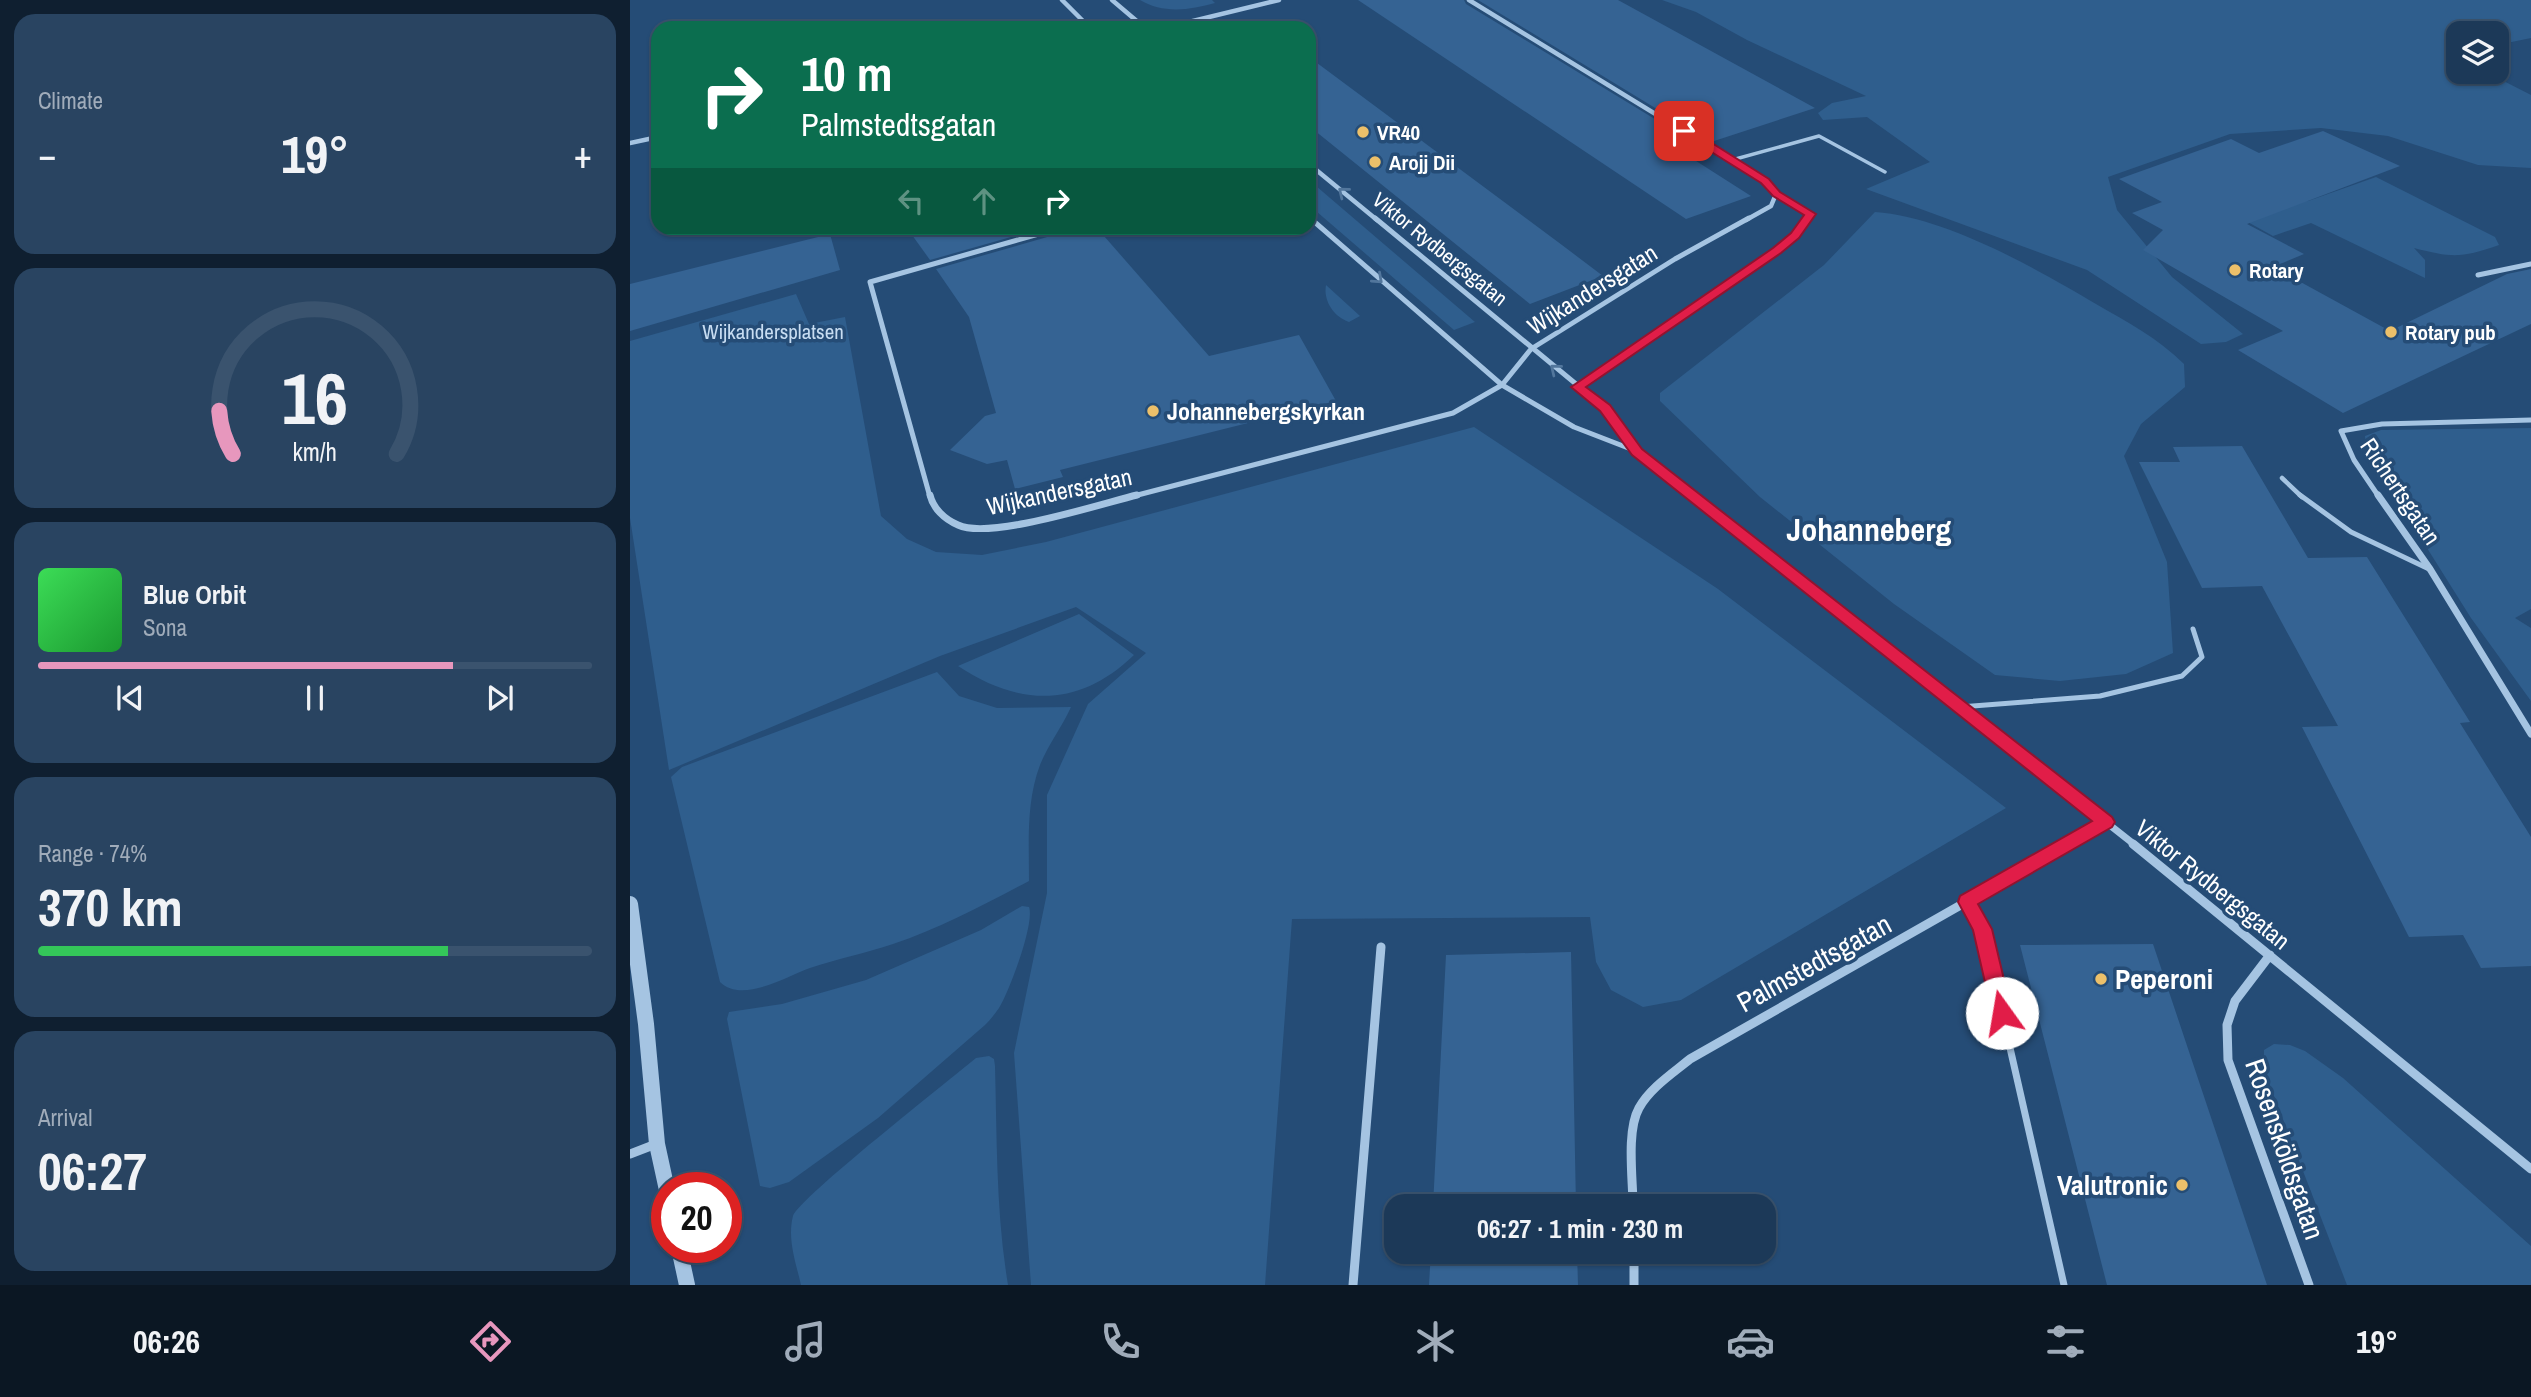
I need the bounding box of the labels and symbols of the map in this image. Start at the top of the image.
pin [1654,101,1714,161]
place label: VR40 [1377,118,1420,147]
marker: VR40 [1355,124,1371,140]
place label: Arojj Dii [1389,148,1455,177]
marker: Arojj Dii [1367,154,1383,170]
street label: Viktor Rydbergsgatan [1366,185,1514,313]
one-way arrow [1338,188,1351,200]
street label: Wijkandersgatan [1521,236,1663,342]
place label: Rotary [2249,256,2304,285]
marker: Rotary [2227,262,2243,278]
one-way arrow [1370,271,1383,283]
park label: Wijkandersplatsen [702,317,844,346]
place label: Rotary pub [2405,318,2496,347]
marker: Rotary pub [2383,324,2399,340]
one-way arrow [1551,364,1563,377]
place label: Johannebergskyrkan [1167,395,1365,427]
marker: Johannebergskyrkan [1145,403,1161,419]
street label: Richertsgatan [2353,431,2449,551]
street label: Wijkandersgatan [983,460,1135,522]
district label: Johanneberg [1787,508,1951,551]
street label: Viktor Rydbergsgatan [2129,812,2297,956]
street label: Palmstedtsgatan [1730,905,1898,1021]
place label: Peperoni [2115,960,2213,998]
marker: Peperoni [2093,971,2109,987]
position arrow [1965,976,2039,1050]
street label: Rosensköldsgatan [2236,1054,2334,1244]
place label: Valutronic [2057,1166,2168,1204]
speed limit sign: 20 [651,1172,742,1263]
marker: Valutronic [2174,1177,2190,1193]

